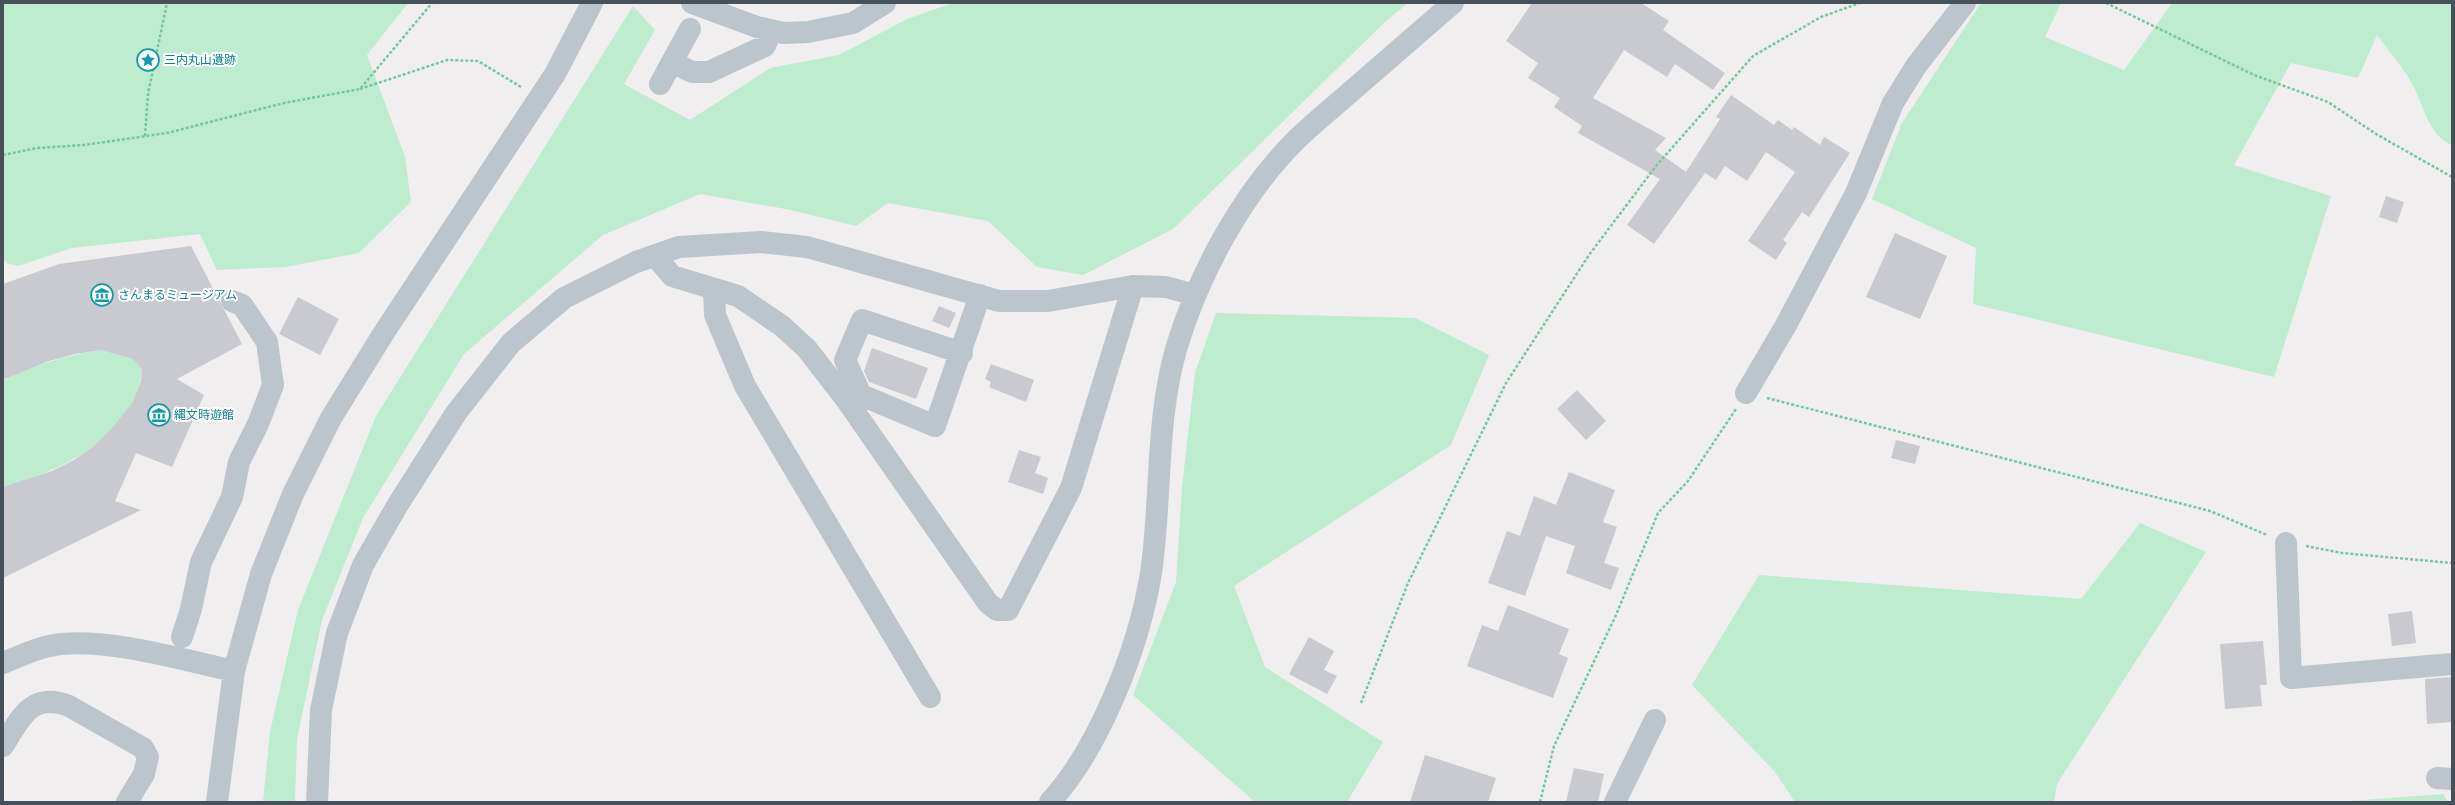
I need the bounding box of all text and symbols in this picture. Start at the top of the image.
place icon: 三内丸山遺跡 [135,47,161,73]
place label: 三内丸山遺跡 [164,51,236,68]
museum icon: さんまるミュージアム [89,282,115,308]
place label: さんまるミュージアム [118,286,237,303]
museum icon: 縄文時遊館 [146,402,172,428]
place label: 縄文時遊館 [174,406,234,423]

